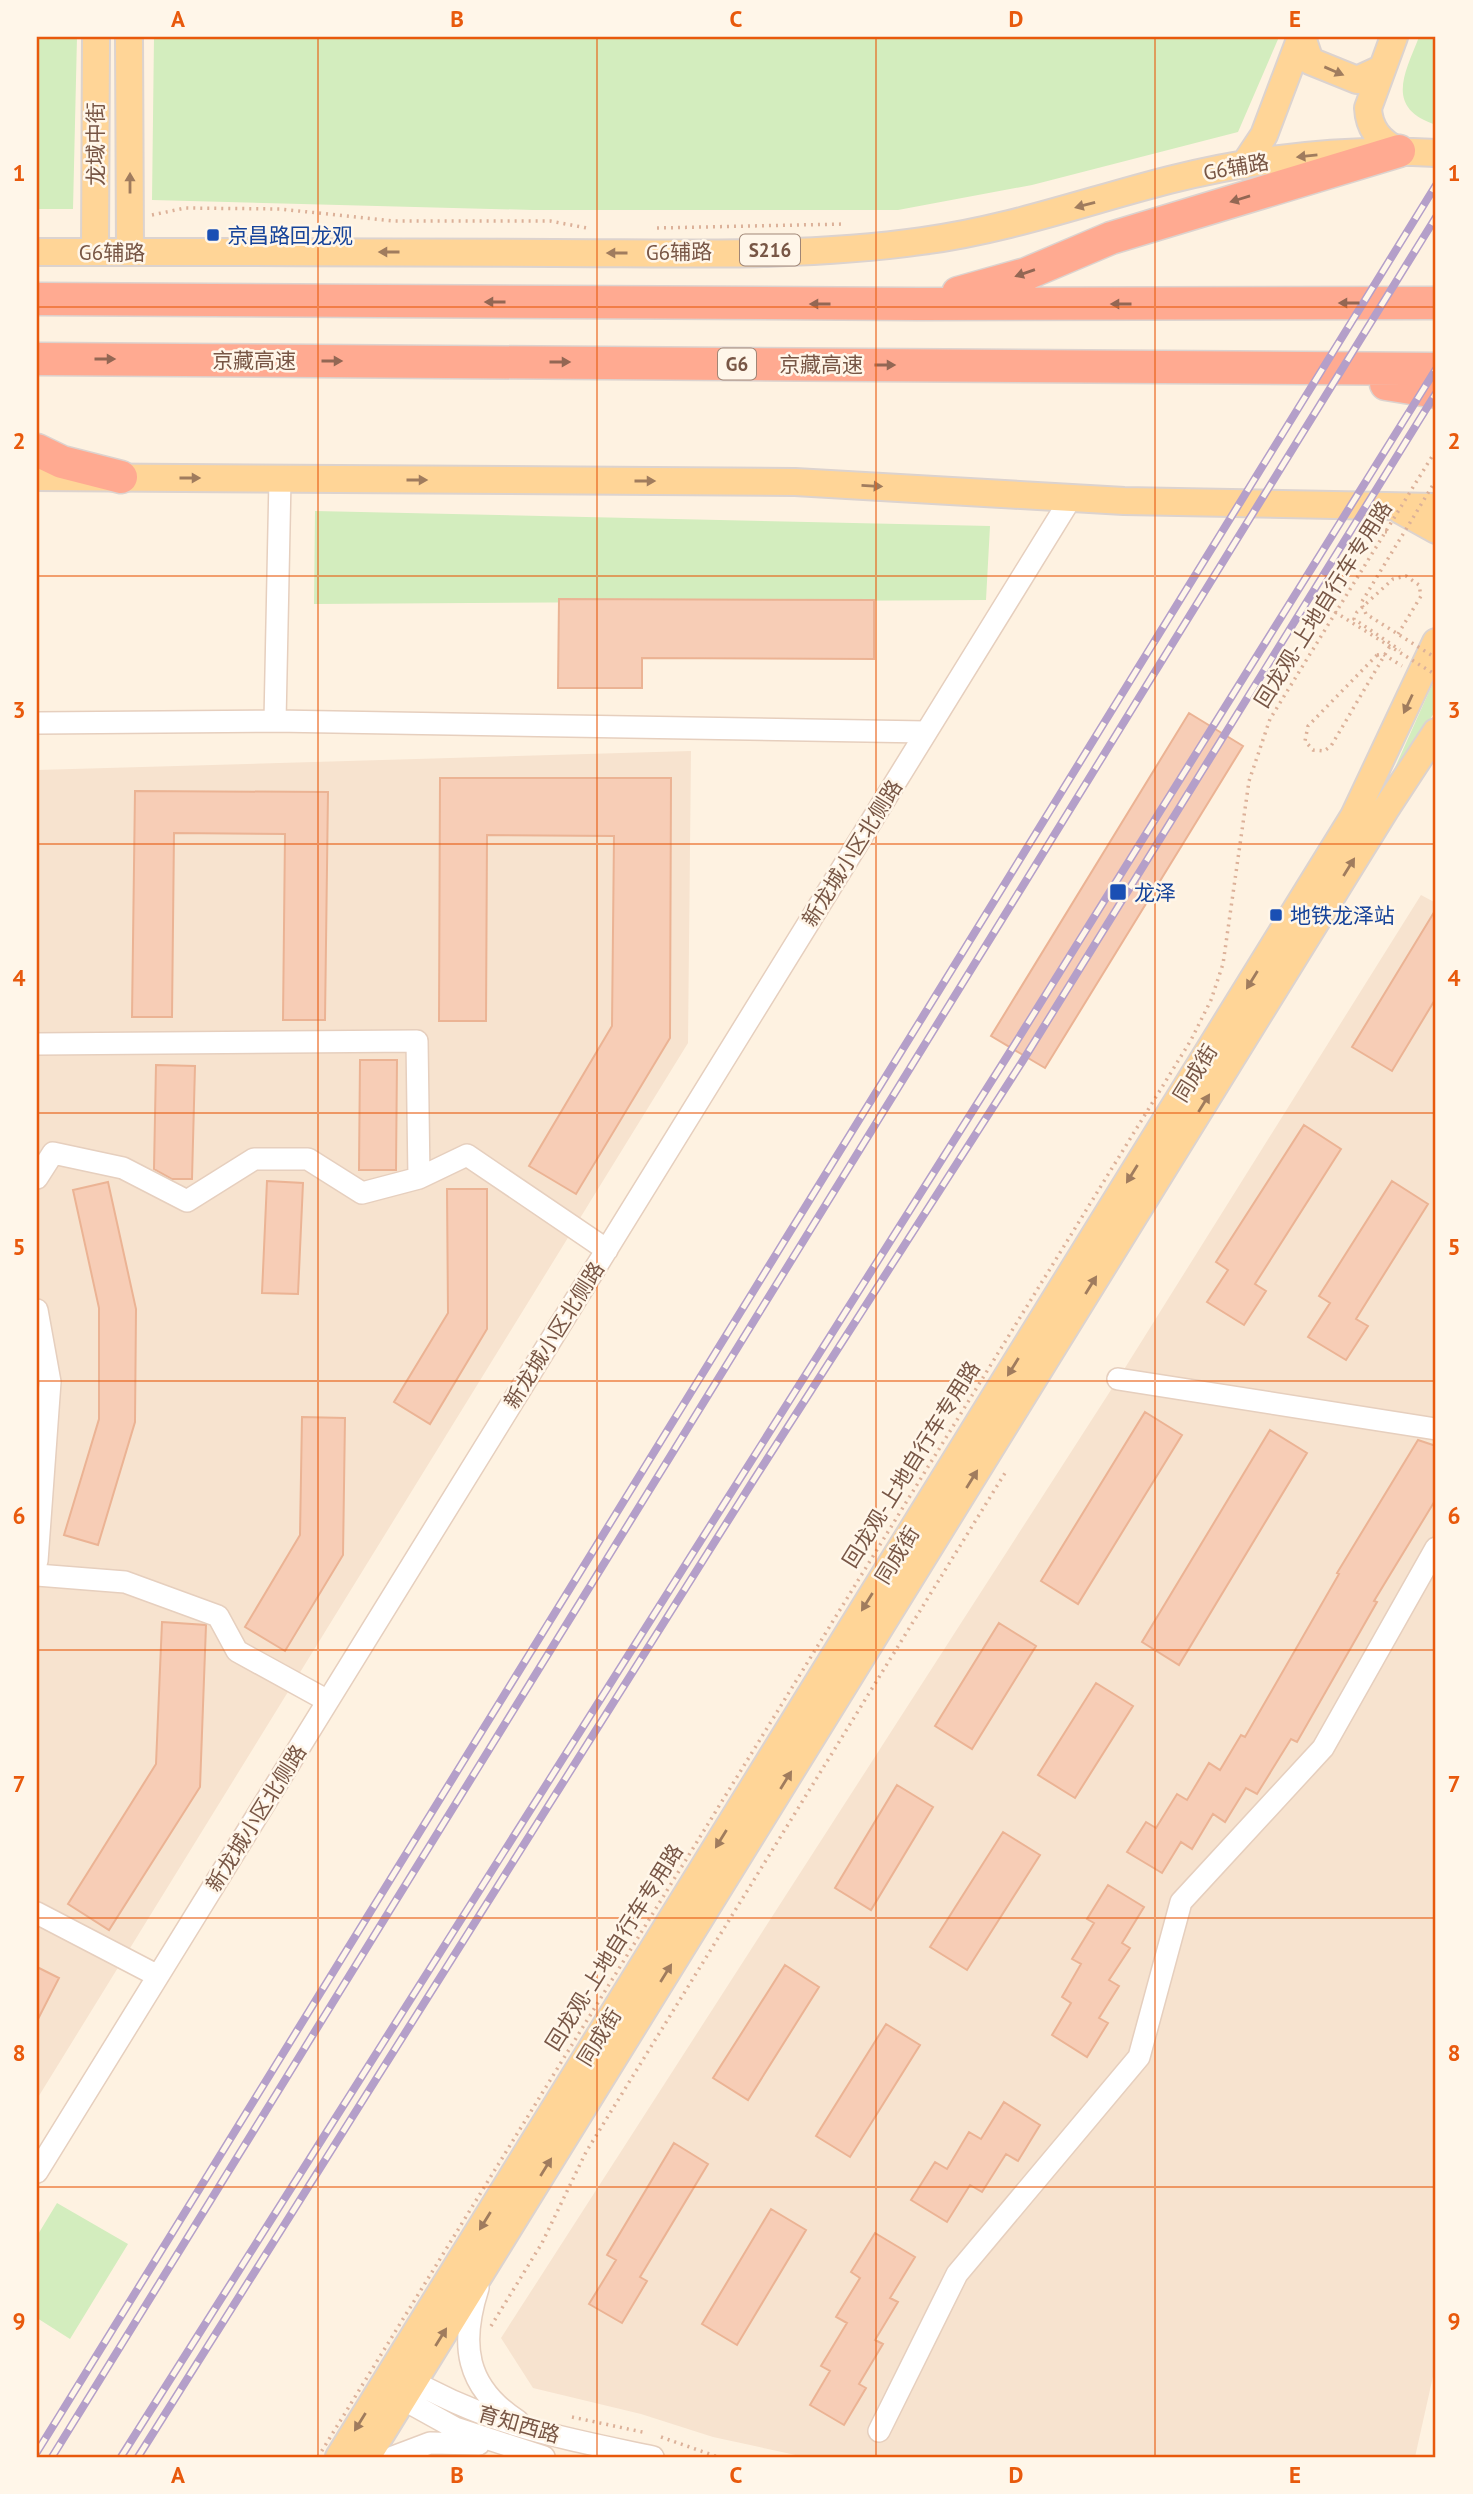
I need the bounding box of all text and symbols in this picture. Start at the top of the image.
text: A [171,4,185,33]
text: B [450,4,464,33]
text: C [730,4,743,33]
text: D [1009,4,1023,33]
text: E [1289,4,1301,33]
one-way arrow [1323,66,1344,77]
street label: 龙域中街 [82,102,109,186]
street label: G6辅路 [1201,148,1271,186]
one-way arrow [1295,151,1317,162]
text: 1 [12,158,26,187]
text: 1 [1447,158,1461,187]
one-way arrow [124,172,136,194]
one-way arrow [1229,194,1250,204]
one-way arrow [1074,200,1096,211]
place label: 京昌路回龙观 [227,222,353,249]
marker: 京昌路回龙观 [205,227,221,243]
road number: S216 [740,234,800,266]
street label: G6辅路 [646,238,712,266]
street label: G6辅路 [79,239,145,266]
one-way arrow [378,246,400,258]
one-way arrow [606,247,628,259]
one-way arrow [1015,268,1036,279]
one-way arrow [484,296,506,308]
one-way arrow [1338,297,1360,309]
one-way arrow [809,298,831,310]
one-way arrow [1110,298,1132,310]
street label: 京藏高速 [212,347,296,374]
road number: G6 [718,348,756,380]
street label: 京藏高速 [779,351,863,378]
one-way arrow [94,353,116,365]
one-way arrow [322,355,344,367]
one-way arrow [549,357,571,368]
one-way arrow [875,359,897,371]
text: 2 [12,426,26,455]
text: 2 [1447,426,1461,455]
one-way arrow [179,472,201,484]
one-way arrow [406,474,428,485]
one-way arrow [634,475,656,487]
one-way arrow [861,481,883,492]
street label: 回龙观-上地自行车专用路 [1248,496,1398,712]
one-way arrow [1402,694,1413,715]
text: 3 [12,695,26,724]
text: 3 [1447,695,1461,724]
street label: 新龙城小区北侧路 [796,775,908,931]
one-way arrow [1343,858,1356,877]
place label: 龙泽 [1134,879,1176,906]
marker: 龙泽 [1108,882,1128,902]
place label: 地铁龙泽站 [1290,902,1395,929]
marker: 地铁龙泽站 [1268,907,1284,923]
text: 4 [12,963,26,992]
text: 4 [1447,963,1461,992]
one-way arrow [1246,971,1258,990]
street label: 同成街 [1167,1039,1223,1107]
one-way arrow [1198,1093,1210,1112]
one-way arrow [1126,1164,1139,1183]
text: 5 [12,1232,26,1261]
text: 5 [1447,1232,1461,1261]
street label: 新龙城小区北侧路 [498,1257,610,1413]
one-way arrow [1085,1275,1098,1295]
street label: 回龙观-上地自行车专用路 [836,1356,986,1572]
one-way arrow [1006,1358,1019,1377]
one-way arrow [965,1469,978,1488]
text: 6 [12,1501,26,1530]
text: 6 [1447,1501,1461,1530]
street label: 同成街 [869,1521,925,1589]
one-way arrow [861,1593,874,1612]
street label: 新龙城小区北侧路 [200,1740,312,1896]
text: 7 [12,1769,26,1798]
text: 7 [1447,1769,1461,1798]
one-way arrow [779,1770,792,1789]
one-way arrow [715,1830,727,1849]
street label: 回龙观-上地自行车专用路 [539,1839,689,2055]
one-way arrow [660,1964,672,1983]
street label: 同成街 [571,2003,627,2071]
text: 8 [12,2038,26,2067]
text: 8 [1447,2038,1461,2067]
one-way arrow [540,2157,553,2176]
one-way arrow [479,2211,492,2230]
text: 9 [12,2306,26,2335]
text: 9 [1447,2306,1461,2335]
one-way arrow [435,2327,448,2346]
street label: 育知西路 [475,2399,563,2449]
one-way arrow [354,2413,367,2432]
text: A [171,2460,185,2489]
text: B [450,2460,464,2489]
text: C [730,2460,743,2489]
text: D [1009,2460,1023,2489]
text: E [1289,2460,1301,2489]

